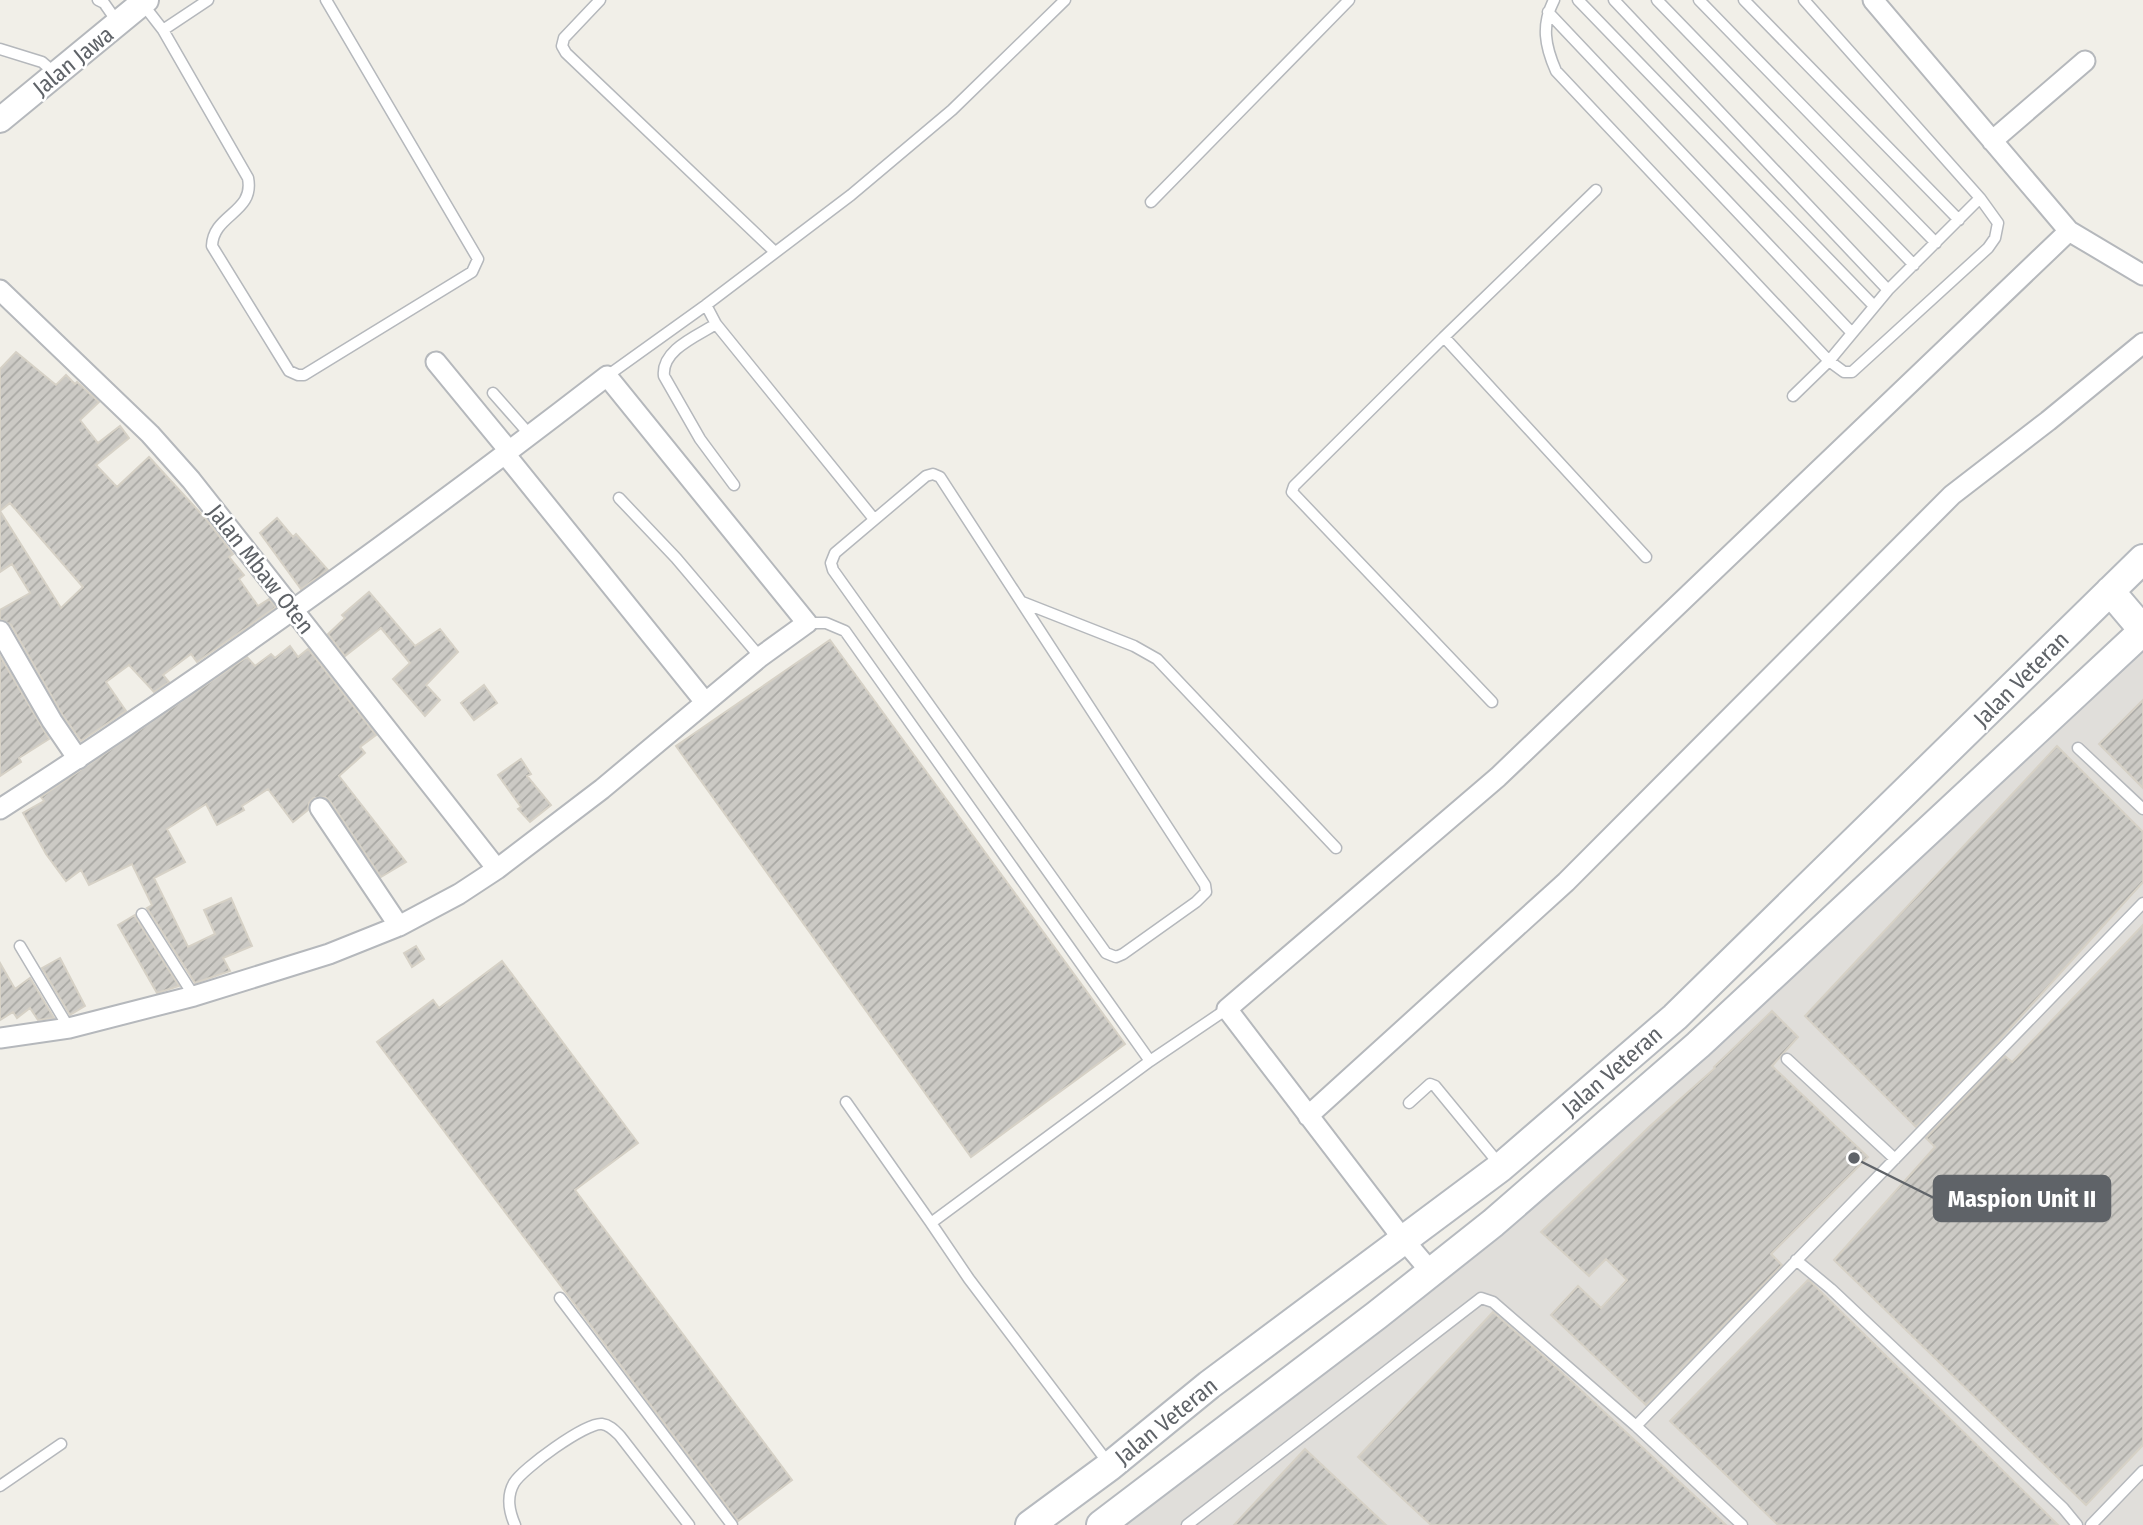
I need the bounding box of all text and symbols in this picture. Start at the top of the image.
street label: Jalan Jawa [27,20,119,102]
street label: Jalan Mbaw Oten [202,498,320,640]
street label: Jalan Veteran [1967,625,2075,733]
street label: Jalan Veteran [1556,1020,1668,1122]
callout: Maspion Unit II [1934,1176,2110,1221]
text: Maspion Unit II [1948,1185,2096,1213]
street label: Jalan Veteran [1109,1371,1223,1471]

